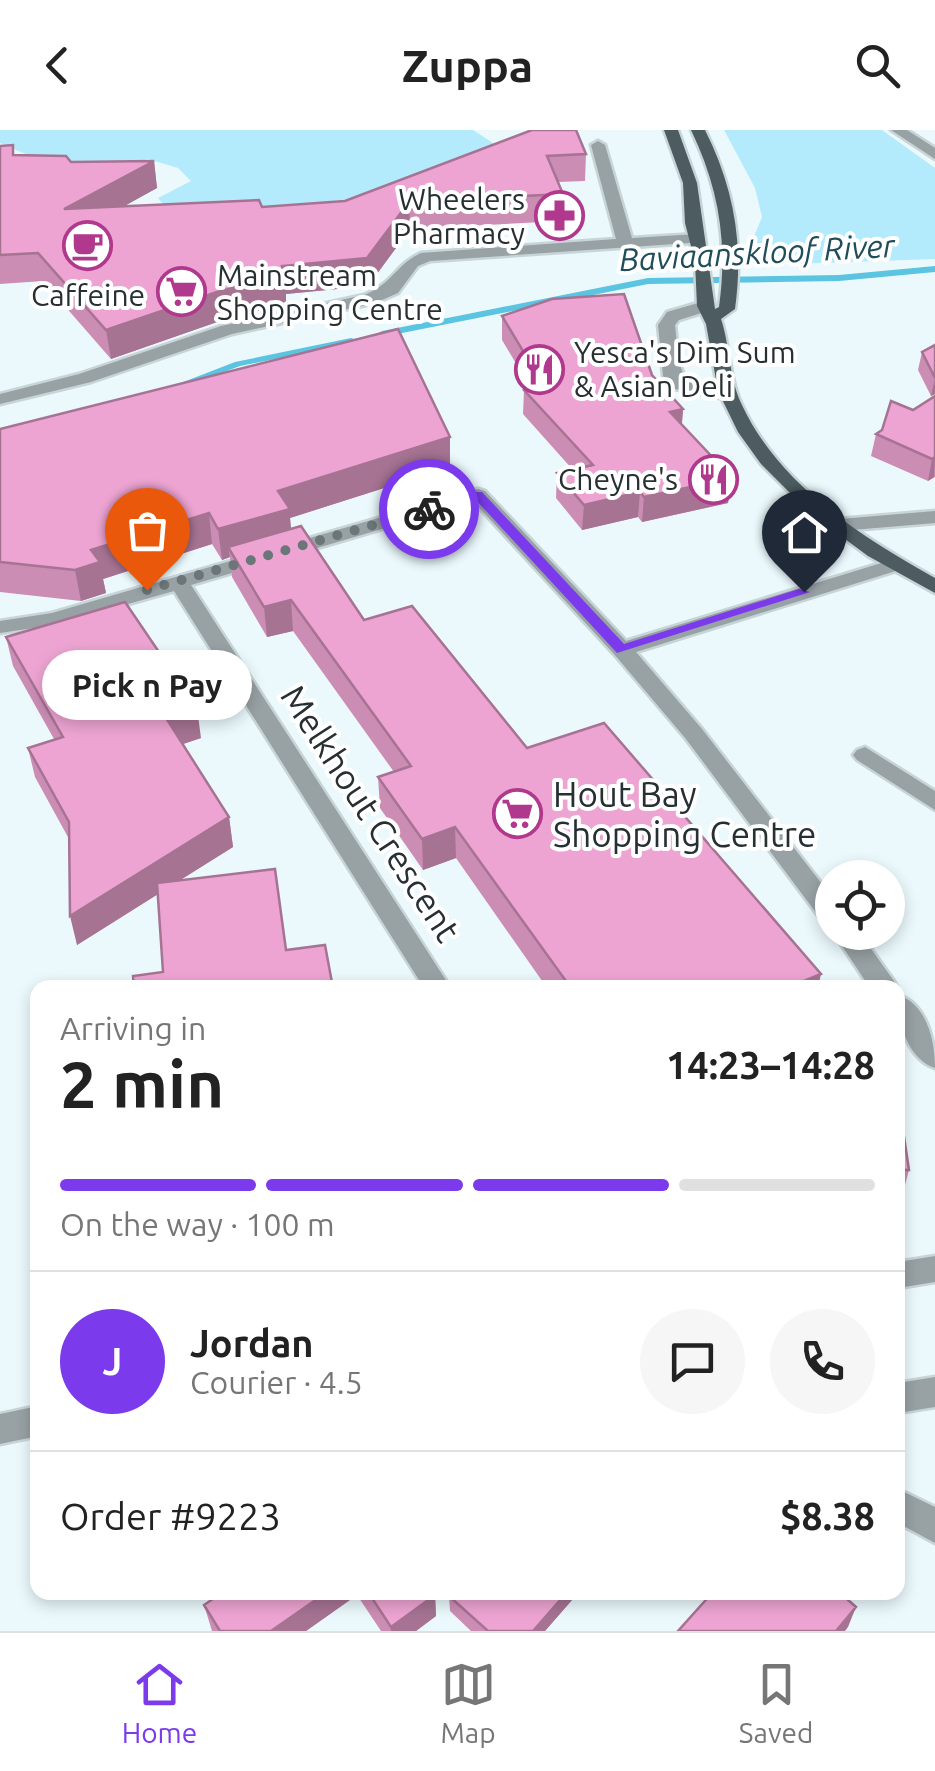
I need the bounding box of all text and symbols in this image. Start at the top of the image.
icon: back [30,38,85,93]
icon: search [850,38,905,93]
text: Zuppa [402,40,533,91]
place label: Wheelers Pharmacy [393,182,525,250]
pharmacy icon: Wheelers Pharmacy [534,190,586,242]
cafe icon: Caffeine [62,220,114,272]
water label: Baviaanskloof River [618,227,896,277]
place label: Mainstream Shopping Centre [217,258,443,326]
supermarket icon: Mainstream Shopping Centre [156,266,208,318]
place label: Caffeine [31,278,145,312]
place label: Yesca's Dim Sum & Asian Deli [574,335,796,403]
restaurant icon: Yesca's Dim Sum & Asian Deli [513,343,565,395]
restaurant icon: Cheyne's [687,453,739,505]
courier [379,459,479,559]
place label: Cheyne's [558,462,678,496]
icon: bike [402,482,457,537]
pin [105,488,190,591]
pin [762,490,847,593]
icon: bag [120,503,175,558]
icon: home [777,505,832,560]
callout: Pick n Pay [42,650,252,720]
text: Pick n Pay [72,667,222,703]
street label: Melkhout Crescent [273,677,469,949]
place label: Hout Bay Shopping Centre [553,774,816,854]
supermarket icon: Hout Bay Shopping Centre [492,788,544,840]
map controls [815,860,905,950]
button: locate [815,860,905,950]
text: Arriving in [60,1010,206,1046]
text: 14:23–14:28 [666,1044,875,1086]
text: 2 min [60,1047,224,1120]
text: On the way · 100 m [60,1206,335,1242]
button: chat [640,1309,745,1414]
button: phone [770,1309,875,1414]
text: Jordan [190,1322,314,1364]
text: J [103,1340,122,1382]
text: Courier · 4.5 [190,1364,363,1400]
text: Order #9223 [60,1495,281,1537]
text: $8.38 [780,1495,875,1537]
tab: Home [122,1657,197,1748]
tab: Map [440,1657,496,1748]
tab: Saved [739,1657,813,1748]

